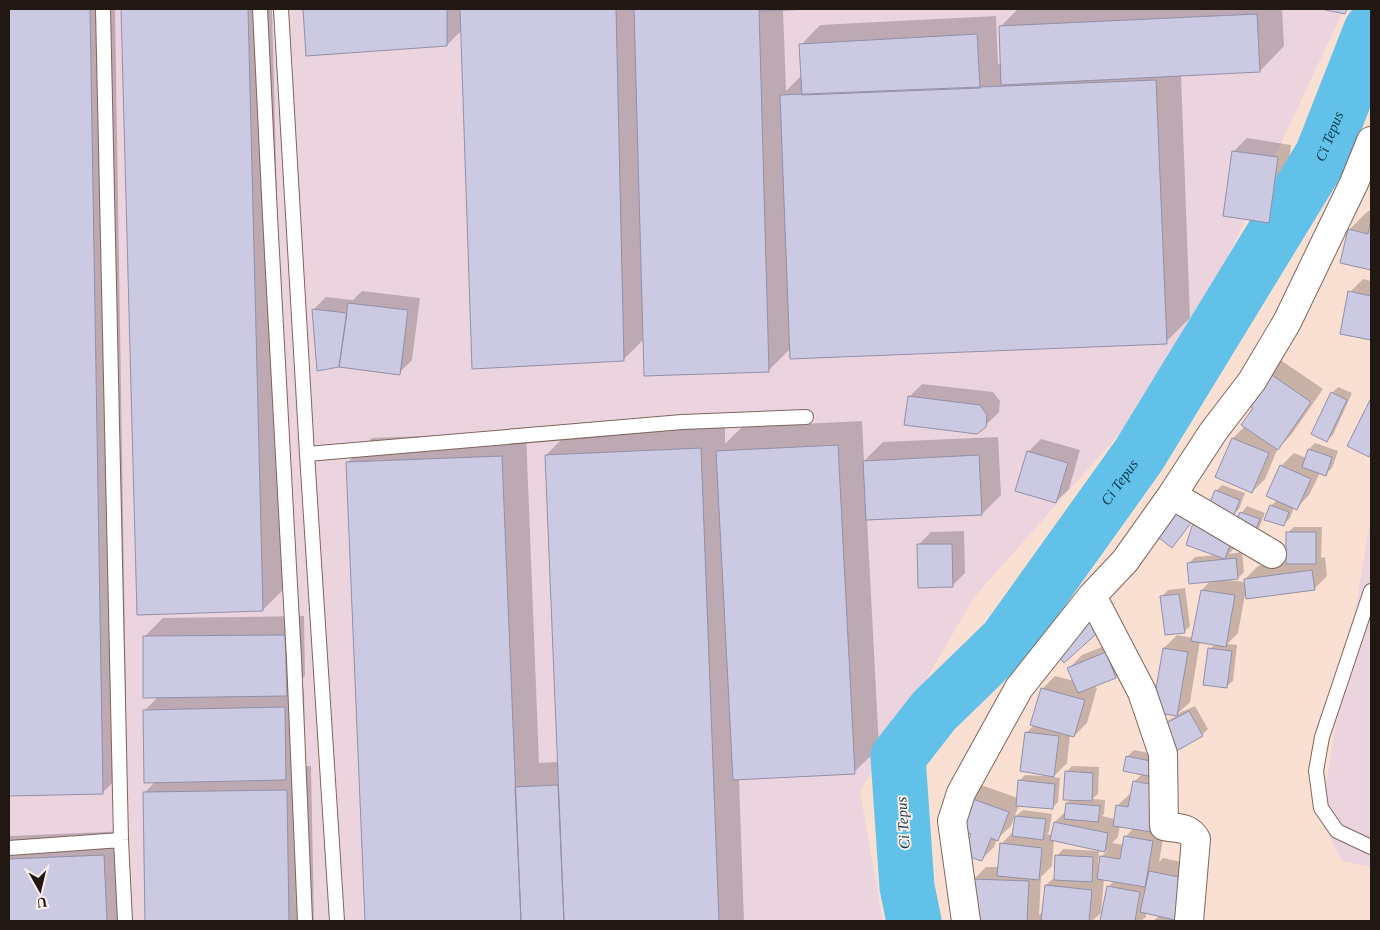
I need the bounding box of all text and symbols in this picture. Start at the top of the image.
water label: Ci Tepus [1312,109,1346,164]
water label: Ci Tepus [1098,456,1141,508]
water label: Ci Tepus [893,796,913,850]
north arrow [15,865,65,915]
text: U [36,894,48,911]

